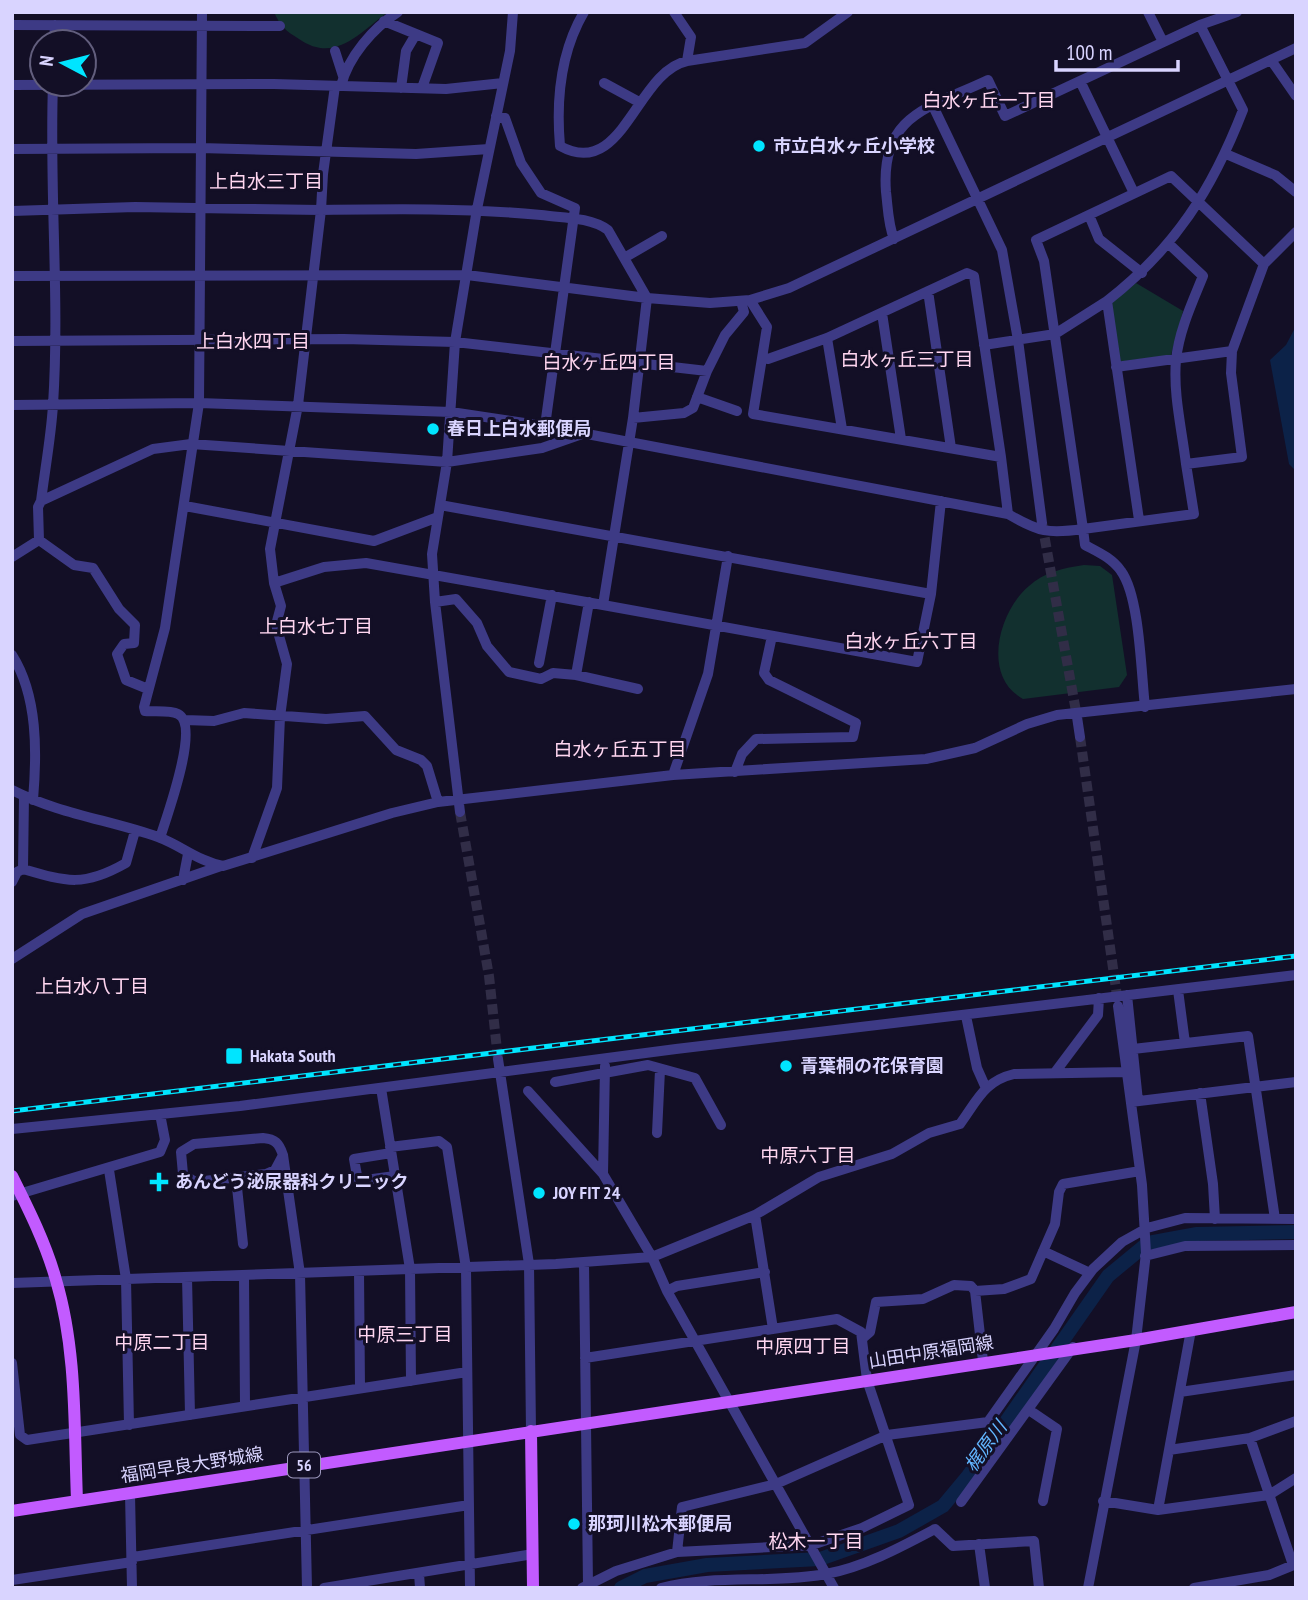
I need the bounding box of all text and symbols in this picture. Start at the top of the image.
north arrow [28,28,98,98]
scale bar [1056,28,1178,72]
text: 100 m [1066,39,1112,66]
text: N [34,54,59,67]
district label: 白水ヶ丘一丁目 [922,88,1056,112]
place label: 市立白水ヶ丘小学校 [773,134,935,157]
marker: 市立白水ヶ丘小学校 [751,138,767,154]
district label: 上白水三丁目 [209,169,323,193]
district label: 上白水四丁目 [196,329,310,353]
district label: 白水ヶ丘三丁目 [840,347,974,371]
district label: 白水ヶ丘四丁目 [542,350,676,374]
place label: 春日上白水郵便局 [447,417,591,440]
marker: 春日上白水郵便局 [425,421,441,437]
district label: 上白水七丁目 [259,614,373,638]
district label: 白水ヶ丘六丁目 [844,629,978,653]
district label: 白水ヶ丘五丁目 [553,737,687,761]
district label: 上白水八丁目 [35,974,149,998]
place label: Hakata South [250,1044,336,1067]
marker: Hakata South [224,1046,244,1066]
place label: 青葉桐の花保育園 [800,1054,944,1077]
marker: 青葉桐の花保育園 [778,1058,794,1074]
district label: 中原六丁目 [760,1143,856,1167]
place label: あんどう泌尿器科クリニック [175,1170,408,1193]
marker: あんどう泌尿器科クリニック [149,1172,169,1192]
place label: JOY FIT 24 [552,1181,621,1204]
marker: JOY FIT 24 [531,1185,547,1201]
district label: 中原三丁目 [357,1322,453,1346]
district label: 中原二丁目 [114,1330,210,1354]
street label: 山田中原福岡線 [867,1330,995,1373]
district label: 中原四丁目 [755,1334,851,1358]
water label: 梶原川 [959,1414,1013,1476]
street label: 福岡早良大野城線 [119,1442,265,1487]
road number: 56 [288,1452,320,1478]
place label: 那珂川松木郵便局 [588,1512,732,1535]
marker: 那珂川松木郵便局 [566,1516,582,1532]
district label: 松木一丁目 [768,1529,864,1553]

